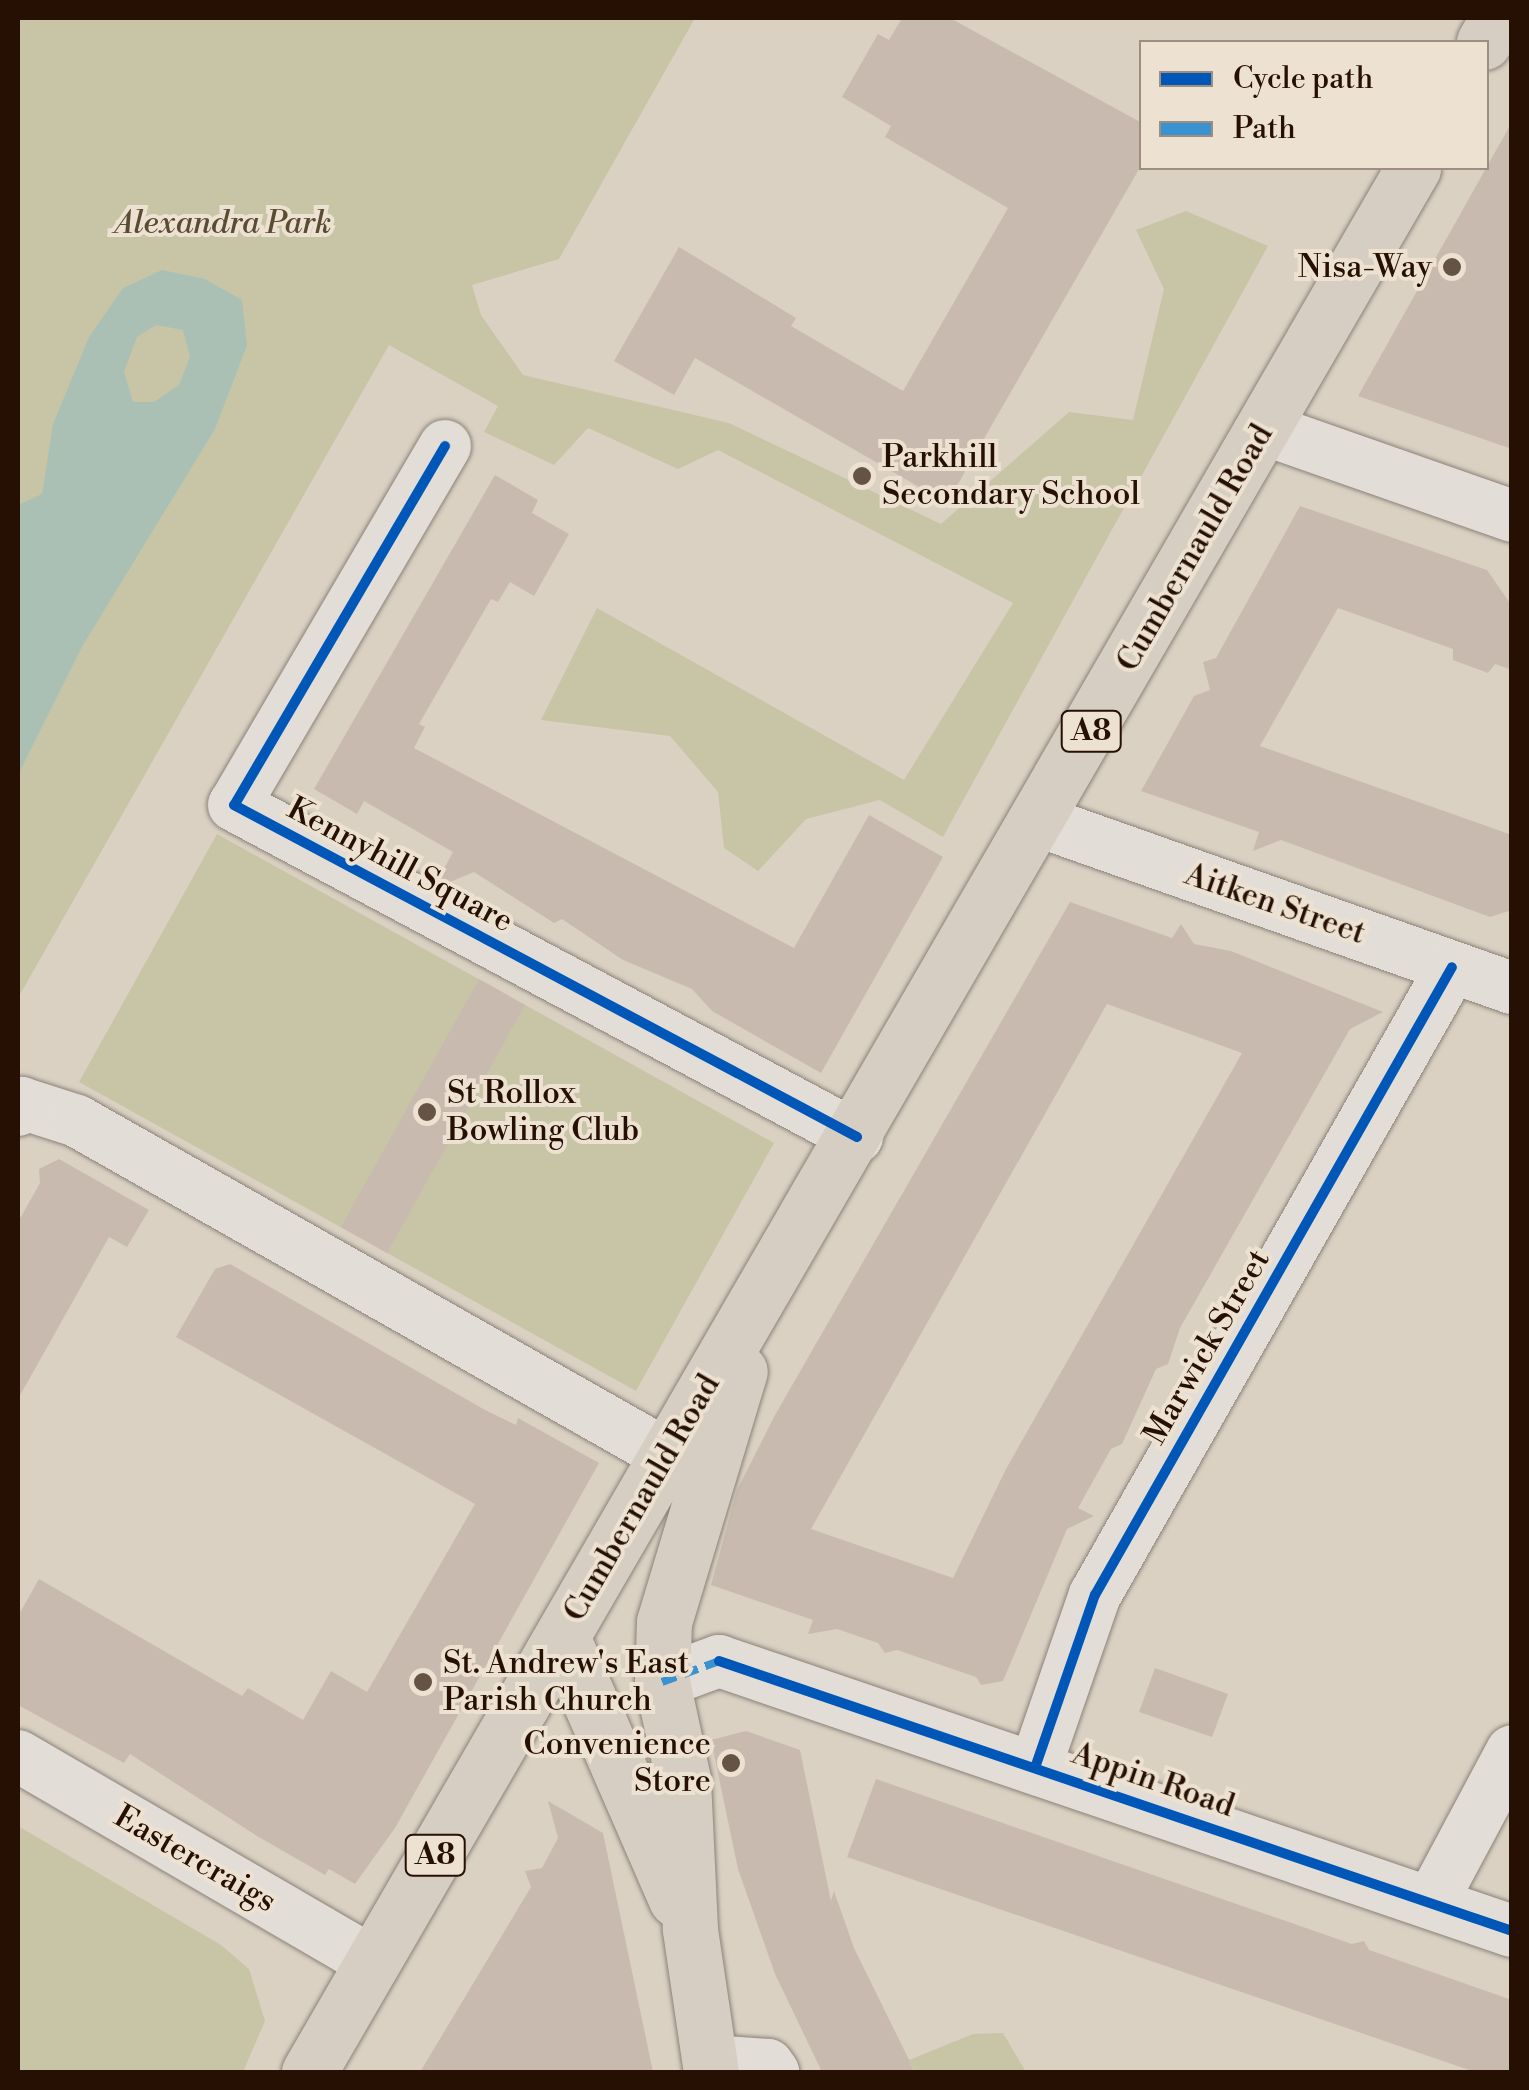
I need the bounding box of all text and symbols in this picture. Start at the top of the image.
legend [1139,40,1489,170]
text: Cycle path [1233,60,1373,98]
text: Path [1233,110,1296,148]
park label: Alexandra Park [114,204,332,242]
place label: Nisa-Way [1298,248,1432,286]
marker: Nisa-Way [1441,256,1463,278]
street label: Cumbernauld Road [1109,418,1281,678]
place label: Parkhill Secondary School [882,439,1140,514]
marker: Parkhill Secondary School [851,465,873,487]
road number: A8 [1058,706,1124,756]
street label: Kennyhill Square [280,789,520,941]
street label: Aitken Street [1180,855,1370,953]
place label: St Rollox Bowling Club [447,1075,639,1150]
marker: St Rollox Bowling Club [416,1101,438,1123]
street label: Marwick Street [1136,1243,1278,1451]
street label: Cumbernauld Road [556,1368,728,1628]
place label: St. Andrew's East Parish Church [443,1645,689,1720]
marker: St. Andrew's East Parish Church [412,1671,434,1693]
place label: Convenience Store [523,1726,711,1801]
street label: Appin Road [1067,1734,1239,1826]
marker: Convenience Store [720,1752,742,1774]
street label: Eastercraigs [107,1797,283,1921]
road number: A8 [402,1830,468,1880]

